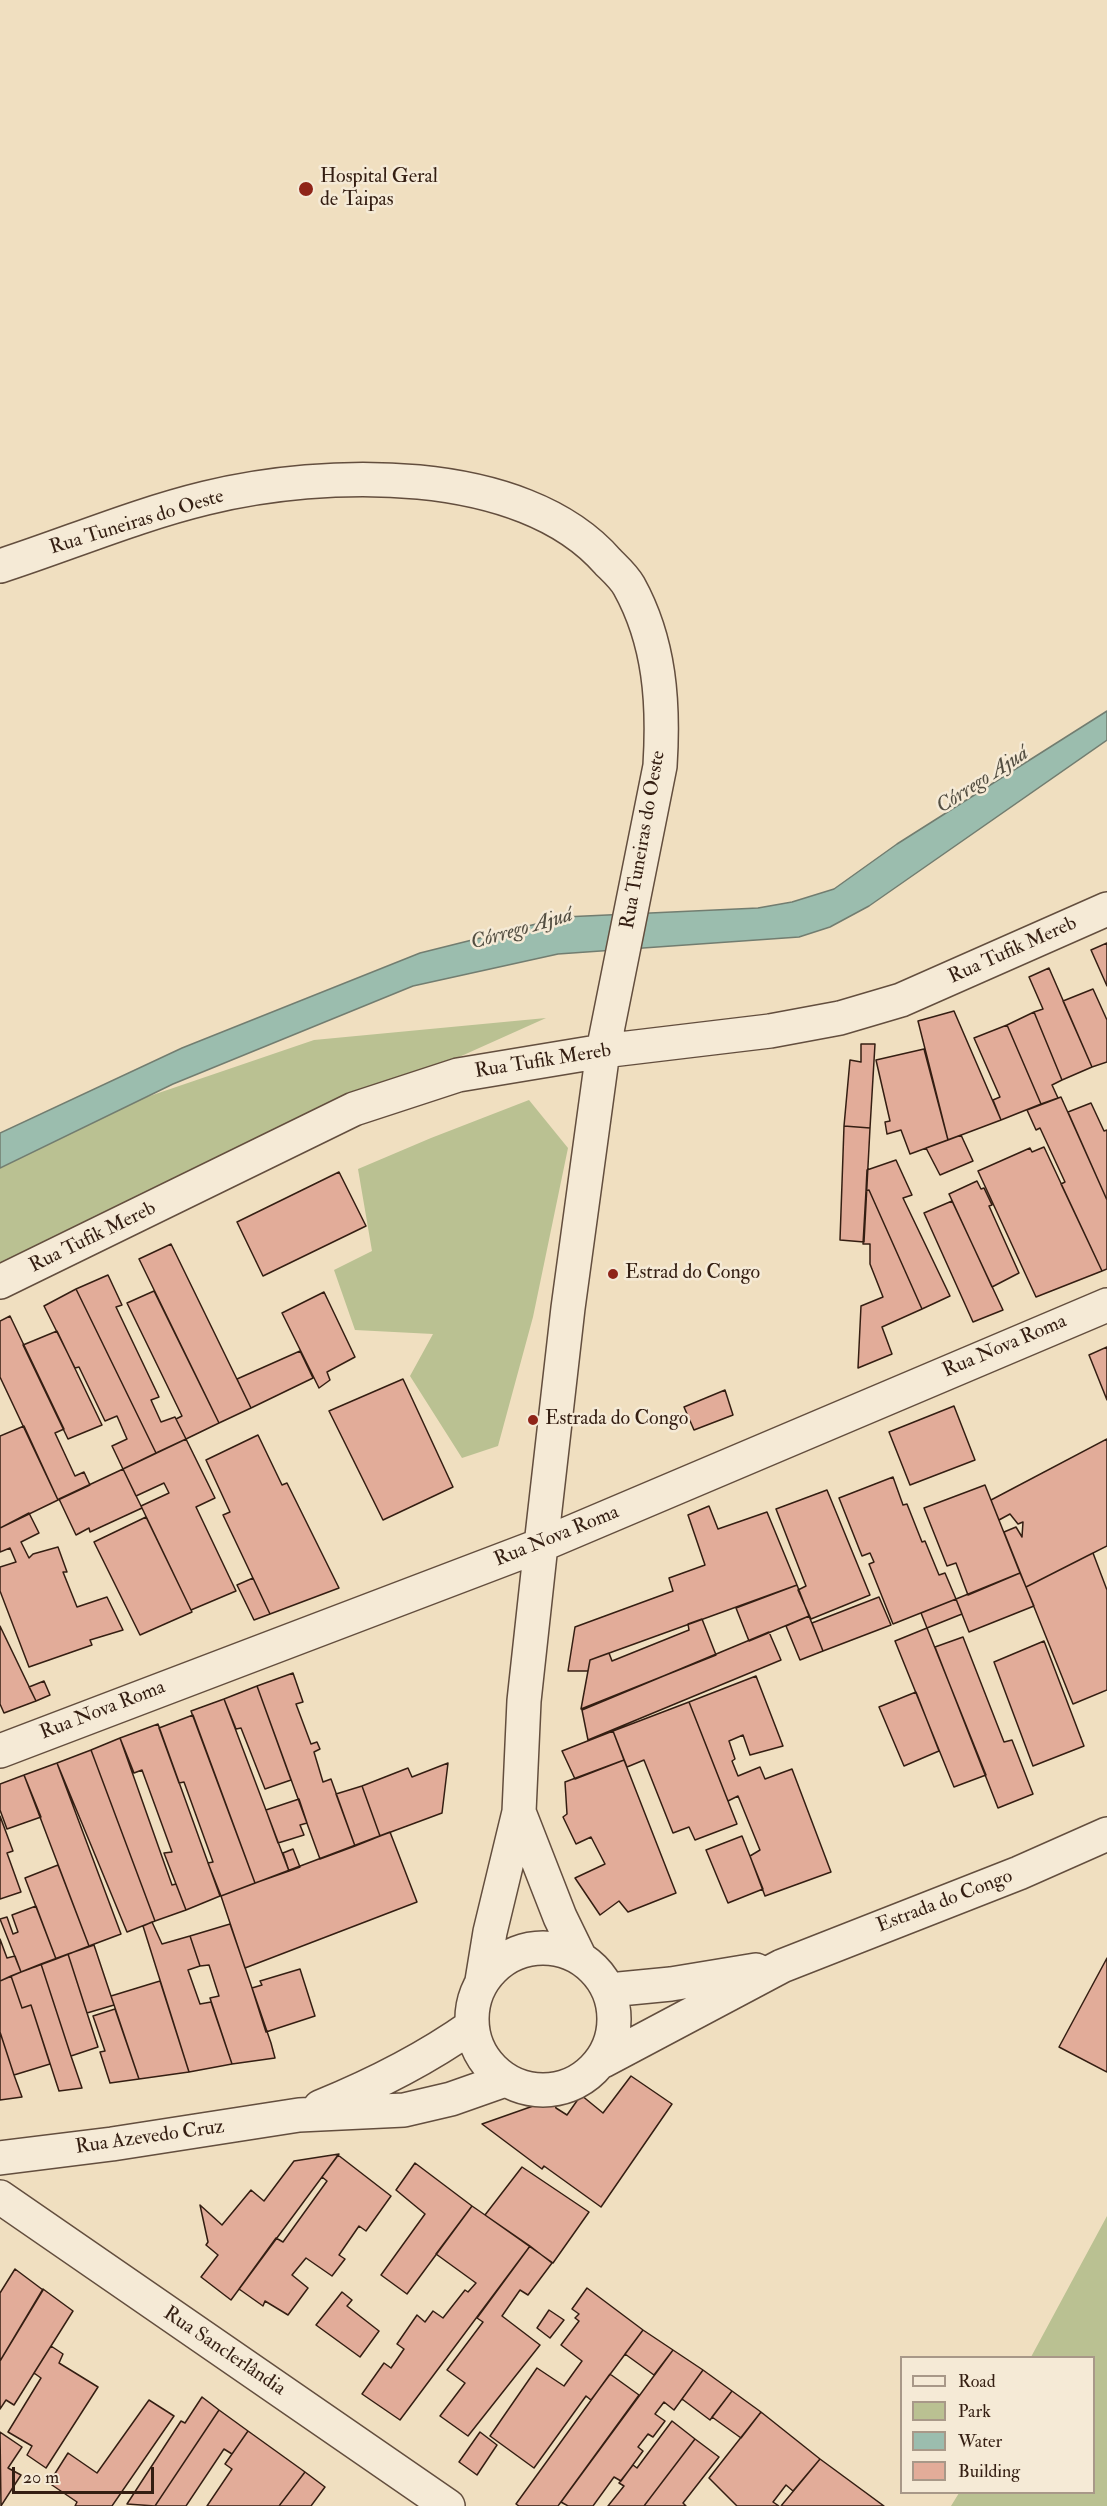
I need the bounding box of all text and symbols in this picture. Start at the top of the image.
place label: Hospital Geral de Taipas [320,166,438,213]
marker: Hospital Geral de Taipas [297,180,315,198]
street label: Rua Tuneiras do Oeste [47,485,227,561]
water label: Córrego Ajuá [932,742,1034,820]
street label: Rua Tuneiras do Oeste [616,749,672,931]
water label: Córrego Ajuá [468,903,576,957]
street label: Rua Tufik Mereb [945,912,1081,990]
street label: Rua Tufik Mereb [473,1039,613,1085]
street label: Rua Tufik Mereb [26,1197,160,1279]
place label: Estrad do Congo [625,1262,760,1286]
marker: Estrad do Congo [606,1267,620,1281]
street label: Rua Nova Roma [939,1310,1071,1384]
place label: Estrada do Congo [545,1408,688,1432]
marker: Estrada do Congo [526,1413,540,1427]
street label: Rua Nova Roma [491,1501,623,1573]
street label: Rua Nova Roma [37,1676,169,1746]
street label: Estrada do Congo [874,1865,1016,1939]
street label: Rua Azevedo Cruz [74,2116,226,2160]
street label: Rua Sanclerlândia [158,2302,290,2402]
legend [900,2356,1095,2494]
text: Road [958,2370,996,2393]
text: Park [958,2400,991,2423]
text: Water [958,2430,1002,2453]
scale bar [15,2455,158,2493]
text: Building [958,2460,1020,2483]
text: 20 m [23,2466,59,2489]

